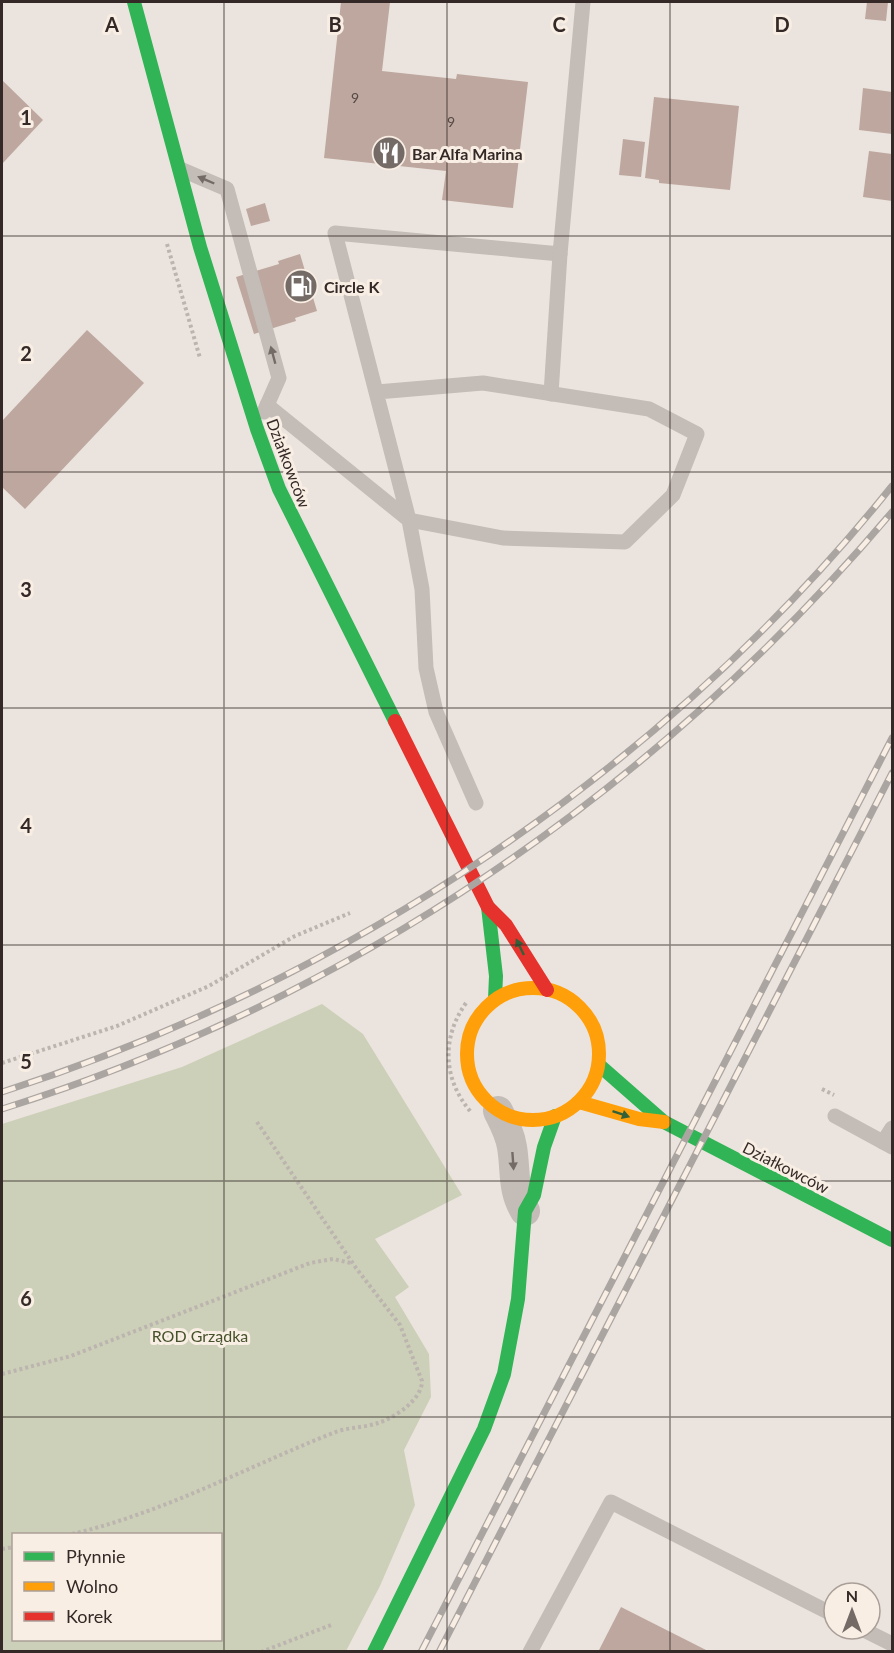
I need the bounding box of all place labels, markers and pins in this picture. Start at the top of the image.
restaurant icon: Bar Alfa Marina [371,135,407,171]
place label: Bar Alfa Marina [412,144,523,163]
fuel station icon: Circle K [283,268,319,304]
place label: Circle K [324,277,381,296]

